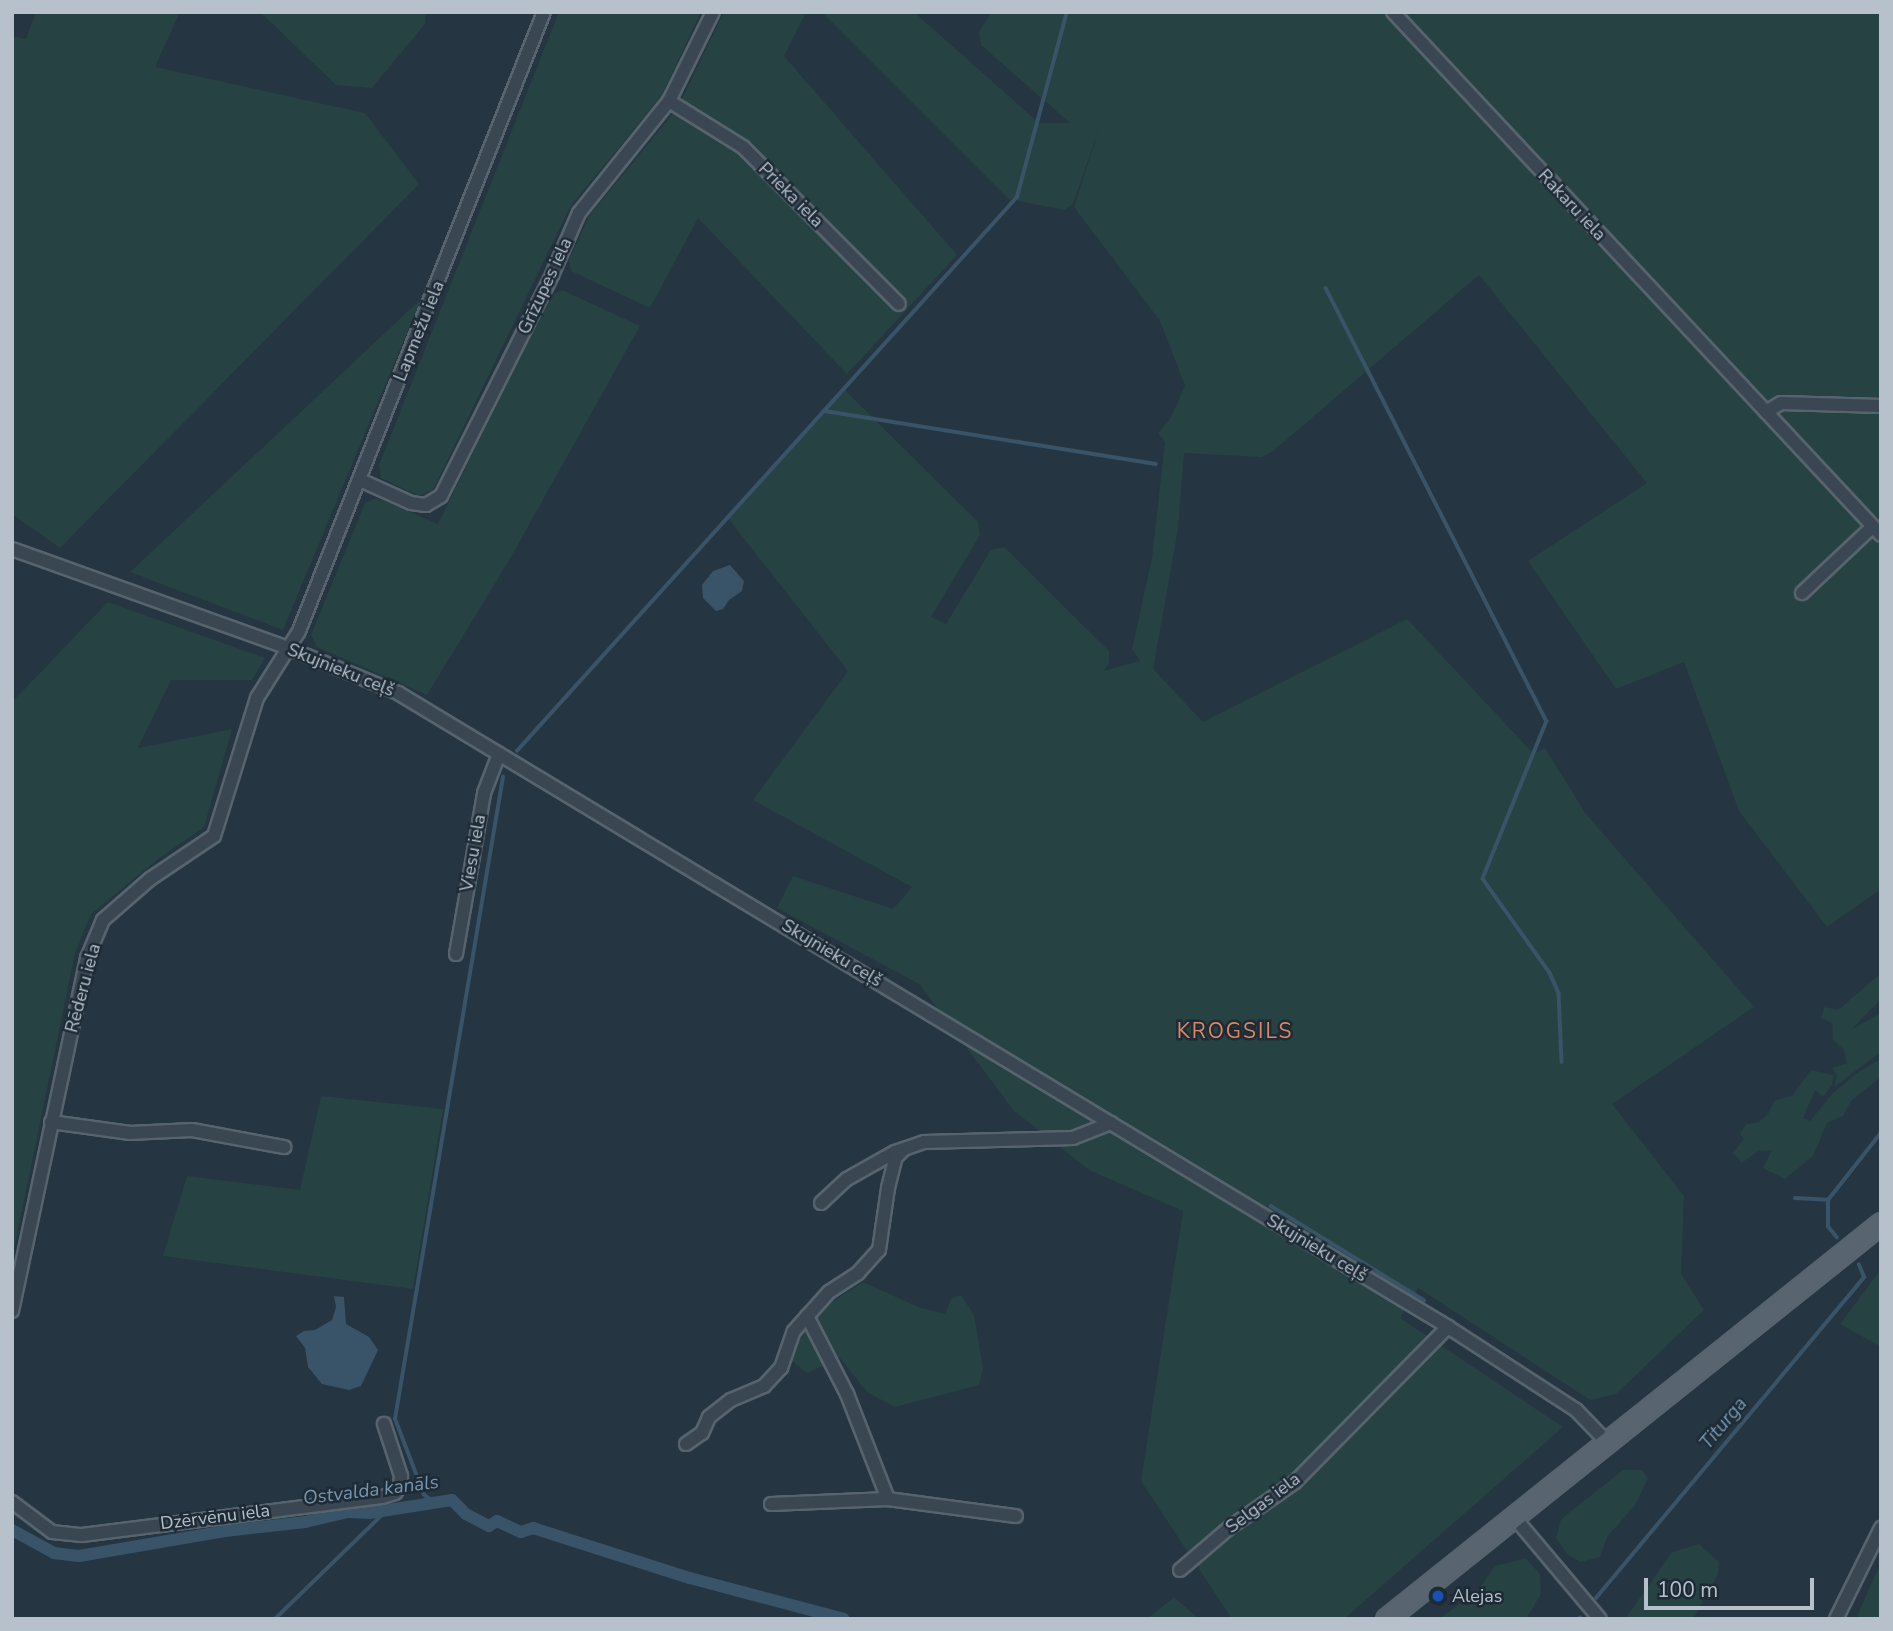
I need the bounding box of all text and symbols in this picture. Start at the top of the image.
street label: Prieka iela [754,158,828,232]
street label: Rakaru iela [1533,165,1611,245]
street label: Grīzupes iela [513,234,577,338]
street label: Lapmežu iela [389,278,449,384]
street label: Skujnieku ceļš [284,639,398,701]
street label: Viesu iela [456,813,490,893]
street label: Skujnieku ceļš [778,914,886,992]
street label: Rēderu iela [61,941,105,1035]
district label: KROGSILS [1178,1018,1292,1044]
street label: Skujnieku ceļš [1263,1209,1371,1287]
water label: Titurga [1696,1393,1752,1455]
street label: Selgas iela [1221,1468,1305,1538]
water label: Ostvalda kanāls [302,1471,440,1511]
street label: Dzērvēnu iela [159,1500,271,1534]
scale bar [1648,1564,1818,1608]
text: 100 m [1657,1576,1718,1604]
place label: Alejas [1452,1585,1502,1607]
marker: Alejas [1430,1588,1446,1604]

